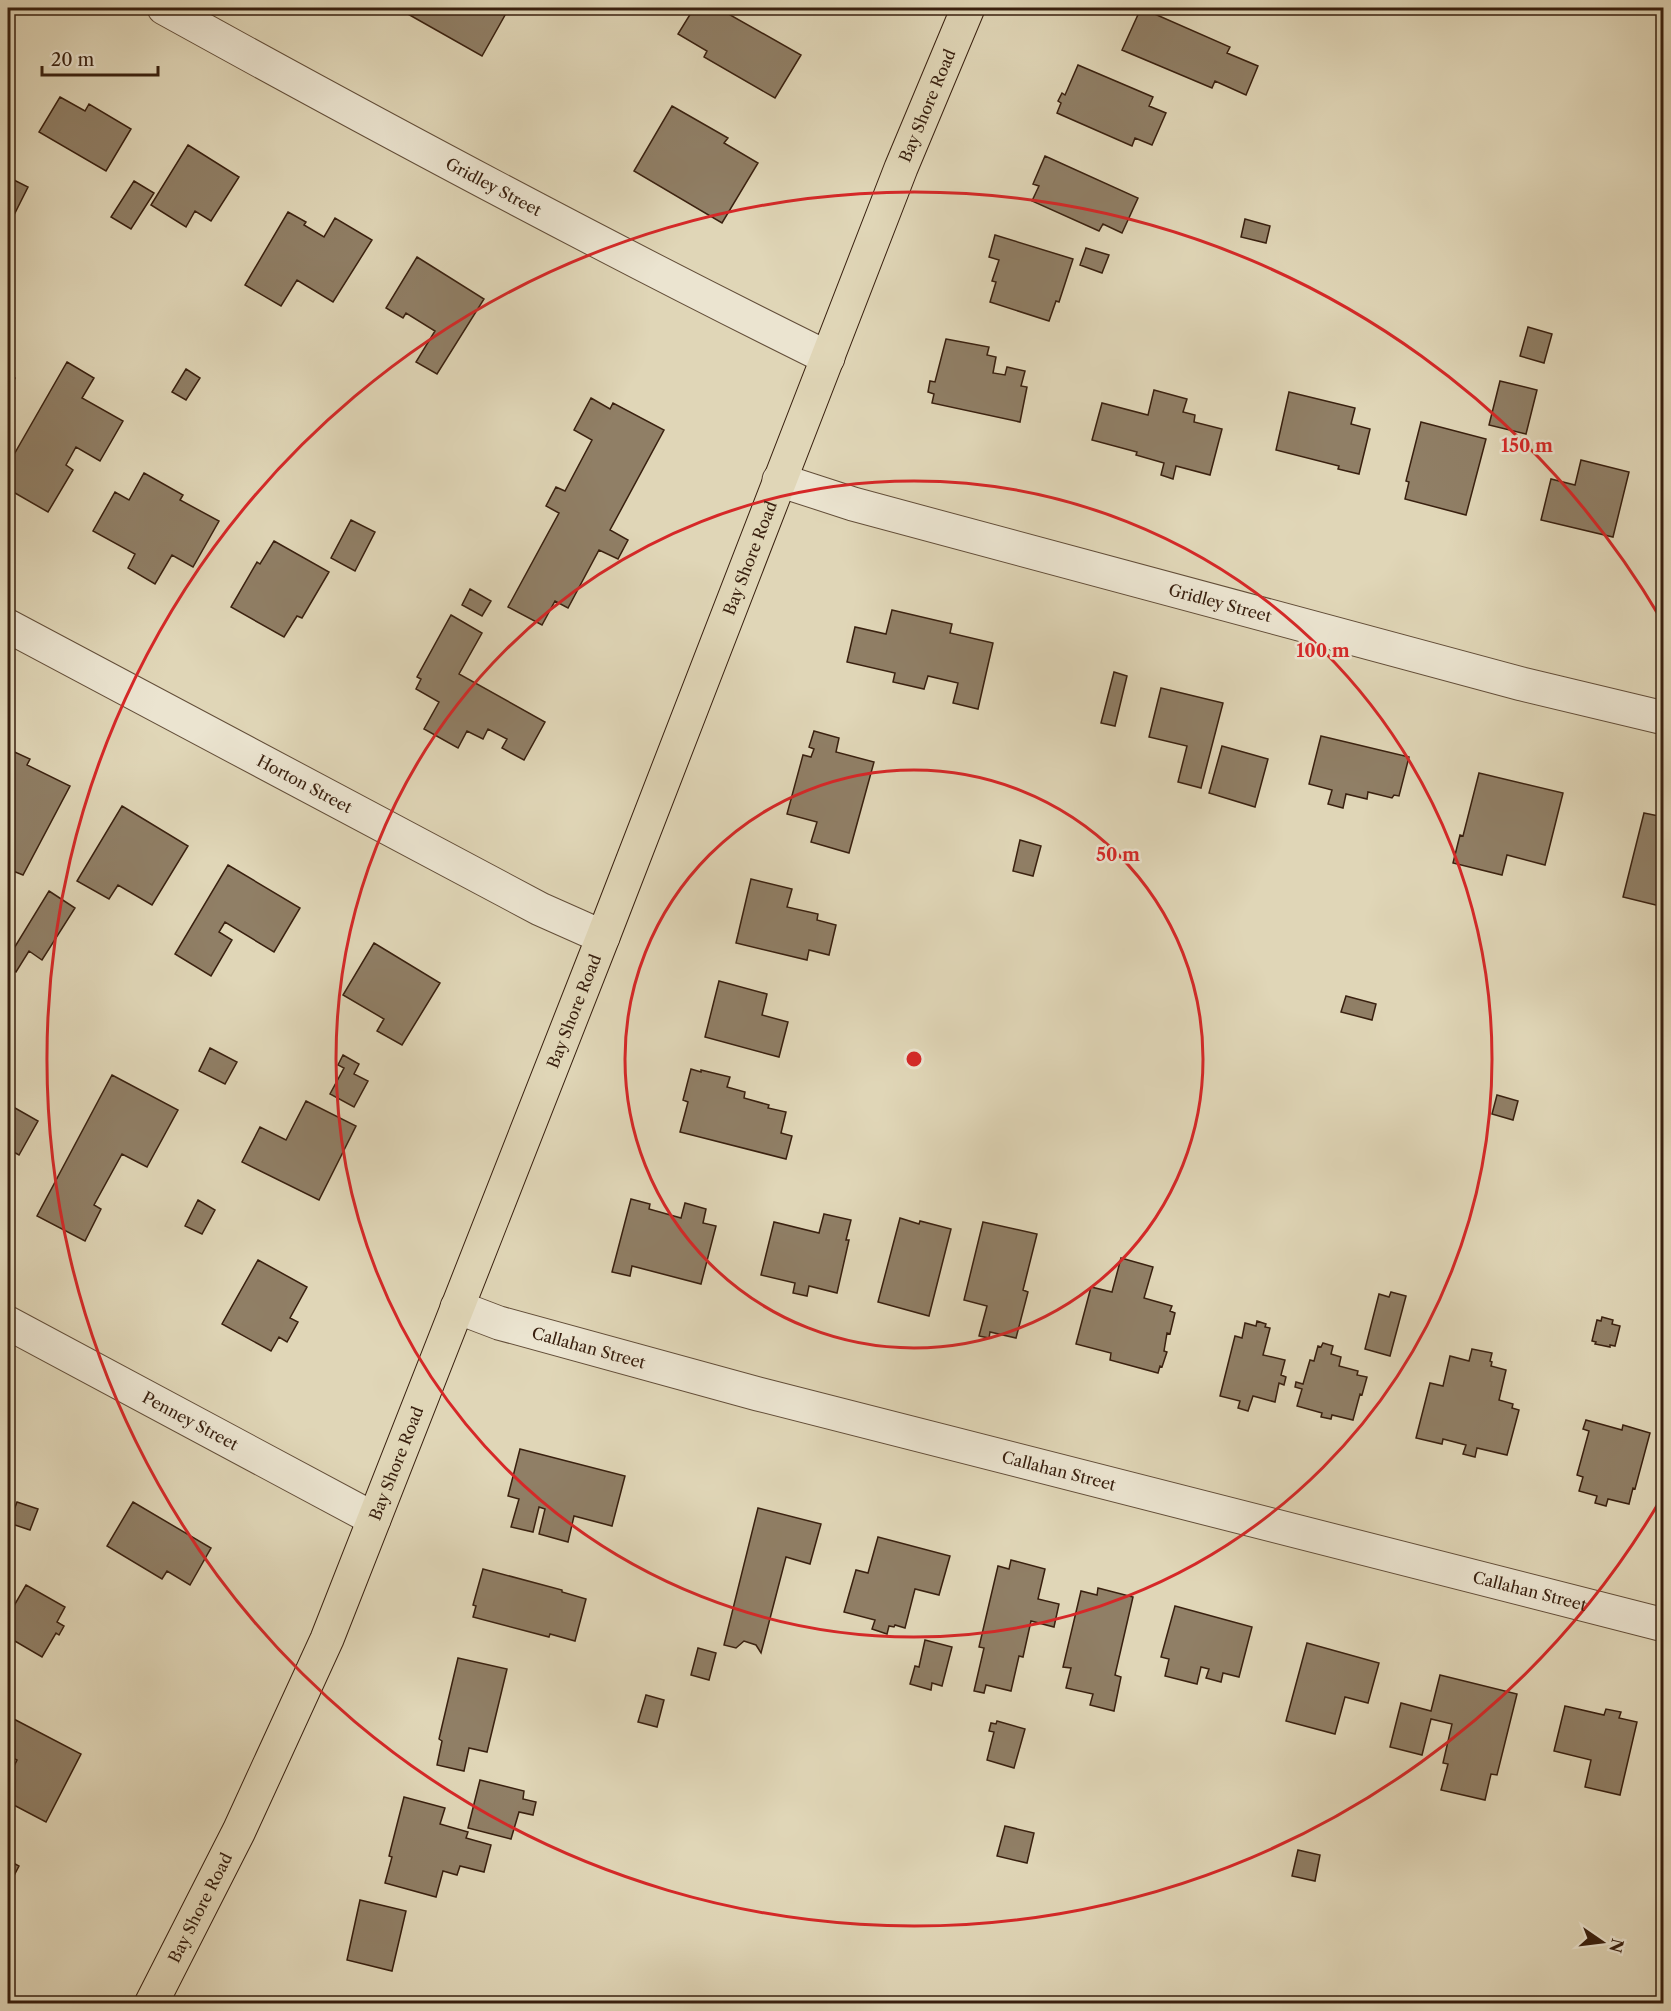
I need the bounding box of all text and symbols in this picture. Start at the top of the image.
scale bar [42,39,158,77]
street label: Bay Shore Road [895,46,960,165]
text: 20 m [51,49,95,71]
street label: Gridley Street [442,153,545,220]
text: 150 m [1501,435,1553,457]
street label: Bay Shore Road [719,498,781,618]
street label: Gridley Street [1166,579,1274,626]
text: 100 m [1296,640,1350,662]
street label: Horton Street [254,750,356,817]
text: 50 m [1096,844,1140,866]
street label: Bay Shore Road [542,951,605,1071]
centre of rings [904,1049,924,1069]
street label: Callahan Street [530,1322,648,1373]
street label: Penney Street [139,1387,242,1455]
street label: Bay Shore Road [365,1403,428,1523]
street label: Callahan Street [1000,1447,1118,1495]
street label: Callahan Street [1471,1567,1589,1615]
street label: Bay Shore Road [164,1849,236,1966]
north arrow [1572,1912,1632,1972]
text: N [1605,1936,1628,1955]

